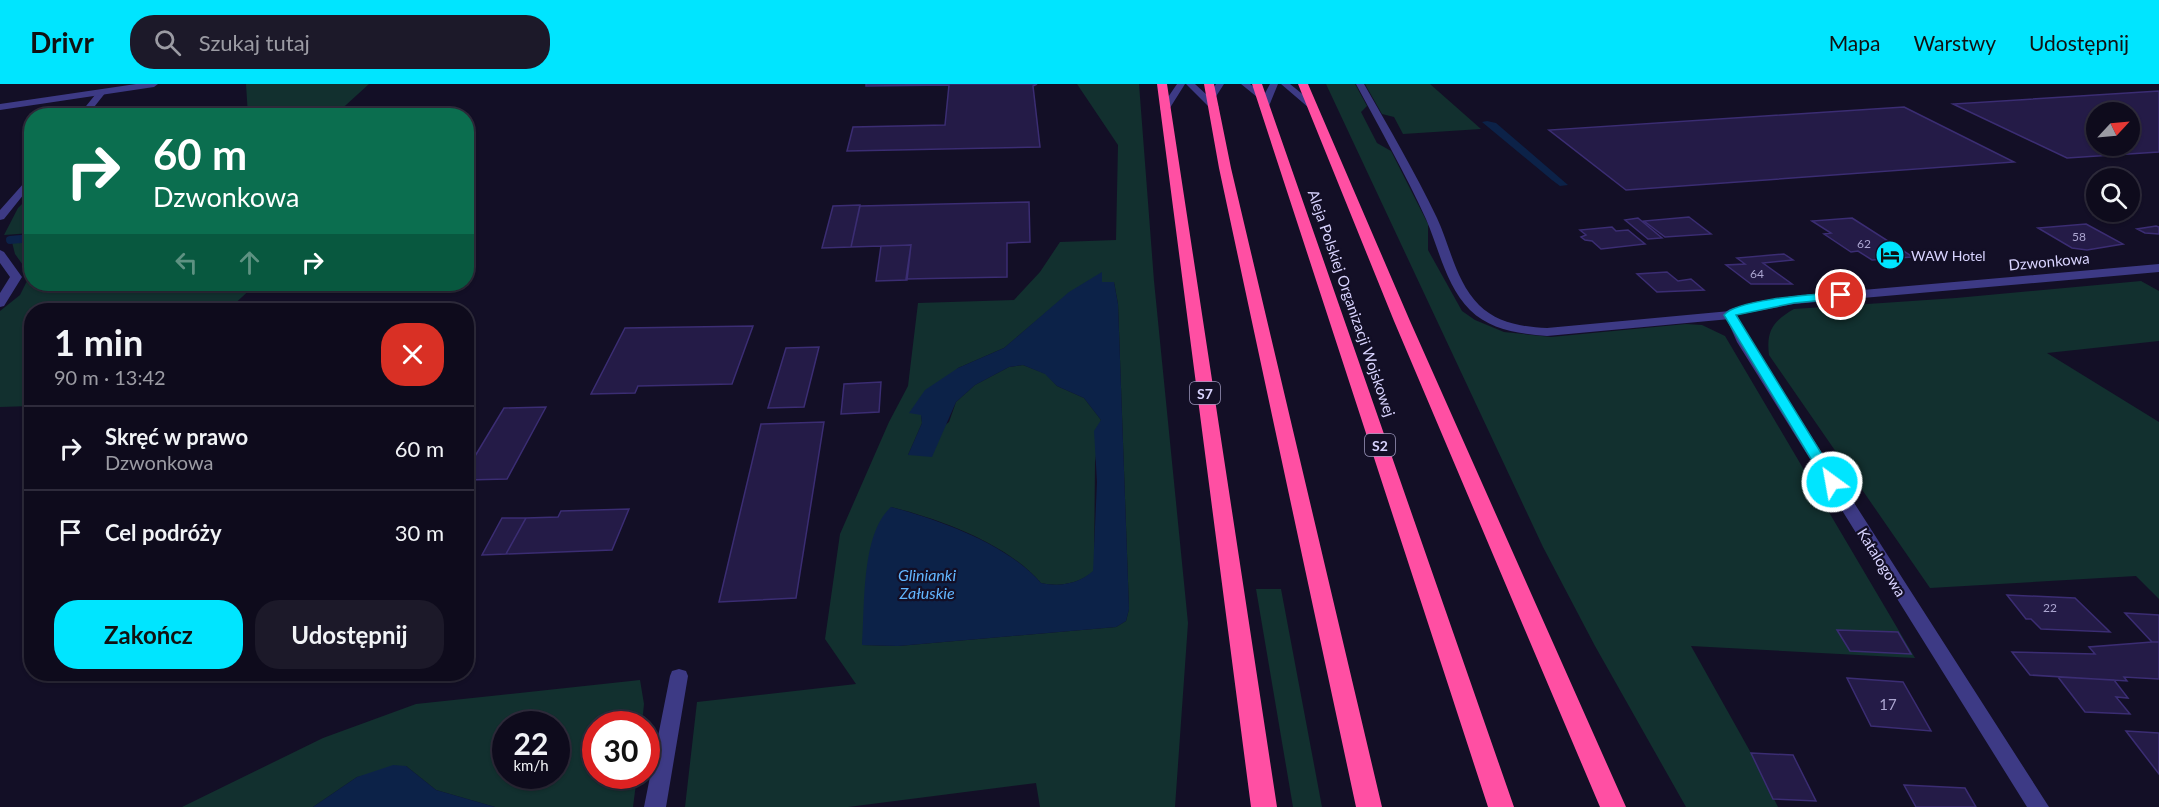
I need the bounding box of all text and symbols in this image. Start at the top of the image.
search box [130,15,550,69]
text: Drivr [30,25,94,59]
icon: search [151,26,184,59]
text: Szukaj tutaj [199,29,310,56]
text: Mapa [1829,30,1881,55]
text: Warstwy [1914,30,1996,55]
text: Udostępnij [2029,30,2129,55]
north arrow [2086,102,2140,156]
map controls [2086,102,2140,222]
text: 60 m [153,129,247,179]
icon: right [54,132,132,210]
button: search [2086,168,2140,222]
text: Dzwonkowa [153,180,299,213]
street label: Aleja Polskiej Organizacji Wojskowej [1305,187,1399,419]
house number: 58 [2072,229,2086,244]
house number: 62 [1857,236,1871,251]
hotel icon: WAW Hotel [1874,239,1906,271]
icon: left [170,246,203,279]
icon: ahead [233,246,266,279]
icon: right [296,246,329,279]
place label: WAW Hotel [1911,247,1986,264]
street label: Dzwonkowa [2008,248,2090,274]
house number: 64 [1750,266,1764,281]
pin [1815,269,1866,320]
icon: arrive [1824,278,1857,311]
text: 1 min [54,320,143,364]
button: close [381,323,444,386]
text: 90 m · 13:42 [54,365,166,389]
road number: S7 [1190,382,1220,404]
text: Skręć w prawo [105,423,248,450]
icon: right [54,432,87,465]
road number: S2 [1365,434,1395,456]
text: 60 m [395,435,444,462]
text: Dzwonkowa [105,450,213,474]
position arrow [1800,450,1864,514]
icon: arrive [54,516,87,549]
text: Cel podróży [105,519,222,546]
text: 30 m [395,519,444,546]
street label: Katalogowa [1854,524,1910,600]
water label: Glinianki Załuskie [898,565,956,602]
button: Zakończ [54,600,243,669]
button: Udostępnij [255,600,444,669]
house number: 22 [2043,600,2057,615]
house number: 17 [1879,695,1897,713]
speed limit sign: 30 [582,711,660,789]
text: 22 [514,725,548,761]
text: km/h [513,756,549,774]

